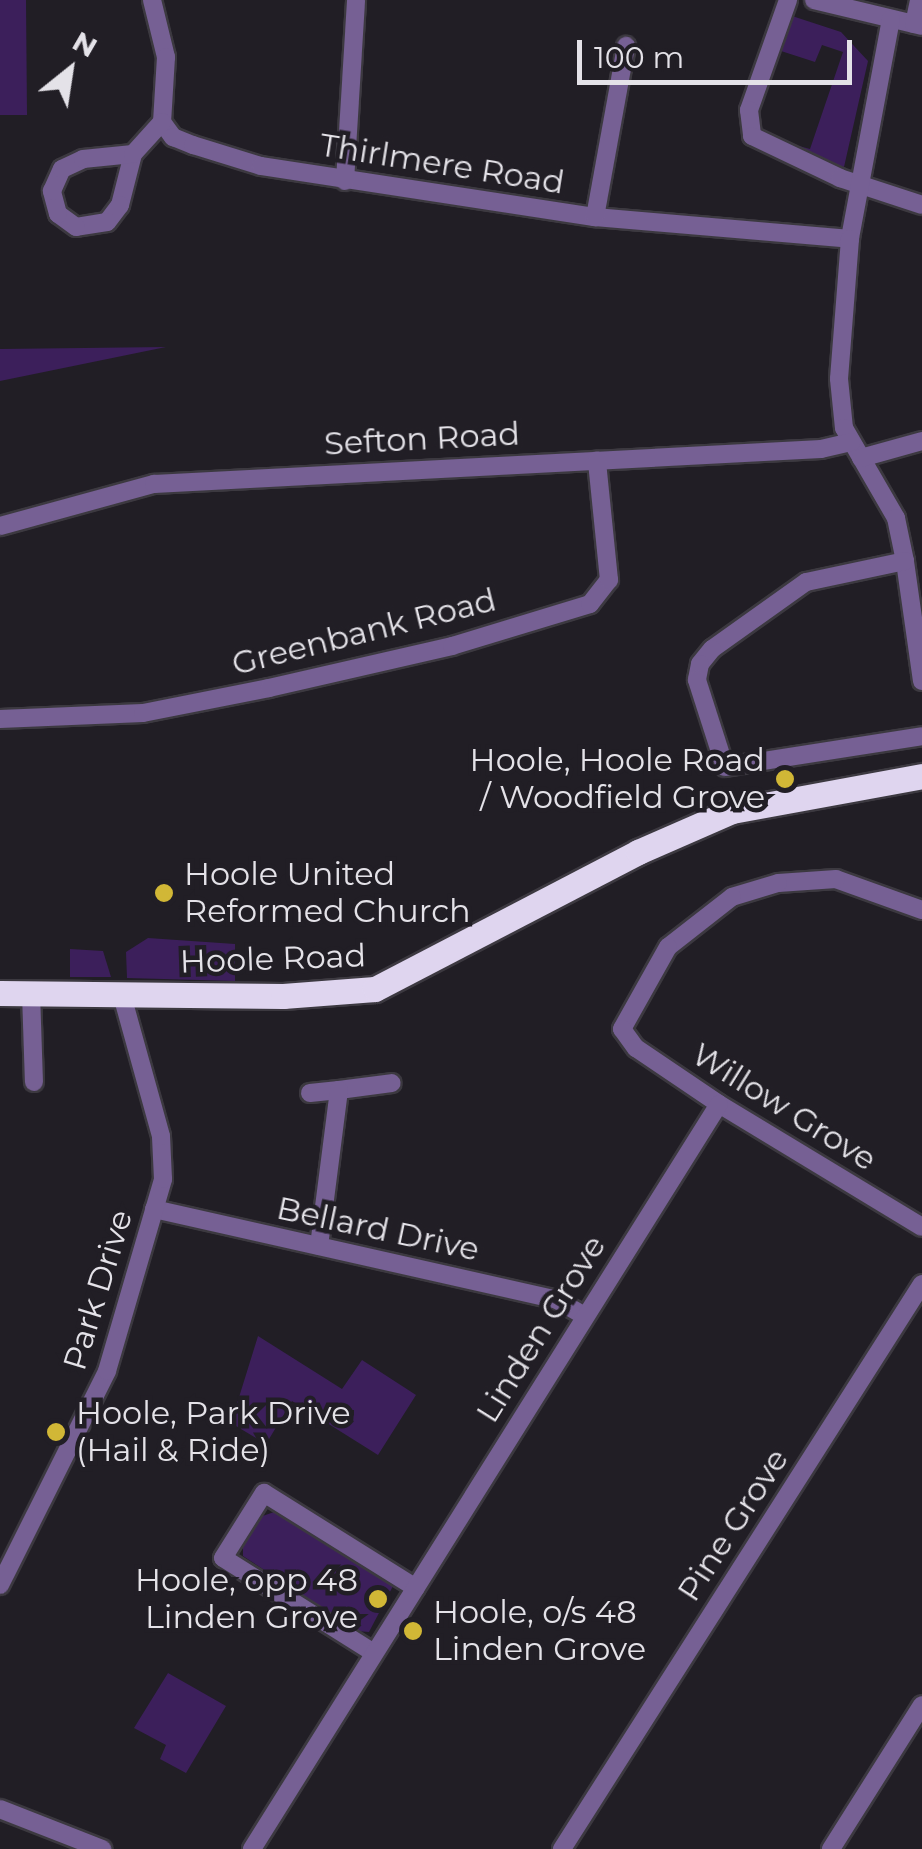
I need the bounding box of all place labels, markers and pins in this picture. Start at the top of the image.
place label: Hoole, Hoole Road / Woodfield Grove [470,742,765,817]
marker: Hoole, Hoole Road / Woodfield Grove [774,768,796,790]
place label: Hoole United Reformed Church [184,856,471,931]
marker: Hoole United Reformed Church [153,882,175,904]
place label: Hoole, Park Drive (Hail & Ride) [76,1395,351,1470]
marker: Hoole, Park Drive (Hail & Ride) [45,1421,67,1443]
place label: Hoole, opp 48 Linden Grove [135,1562,358,1637]
marker: Hoole, opp 48 Linden Grove [367,1588,389,1610]
place label: Hoole, o/s 48 Linden Grove [433,1594,646,1669]
marker: Hoole, o/s 48 Linden Grove [402,1620,424,1642]

